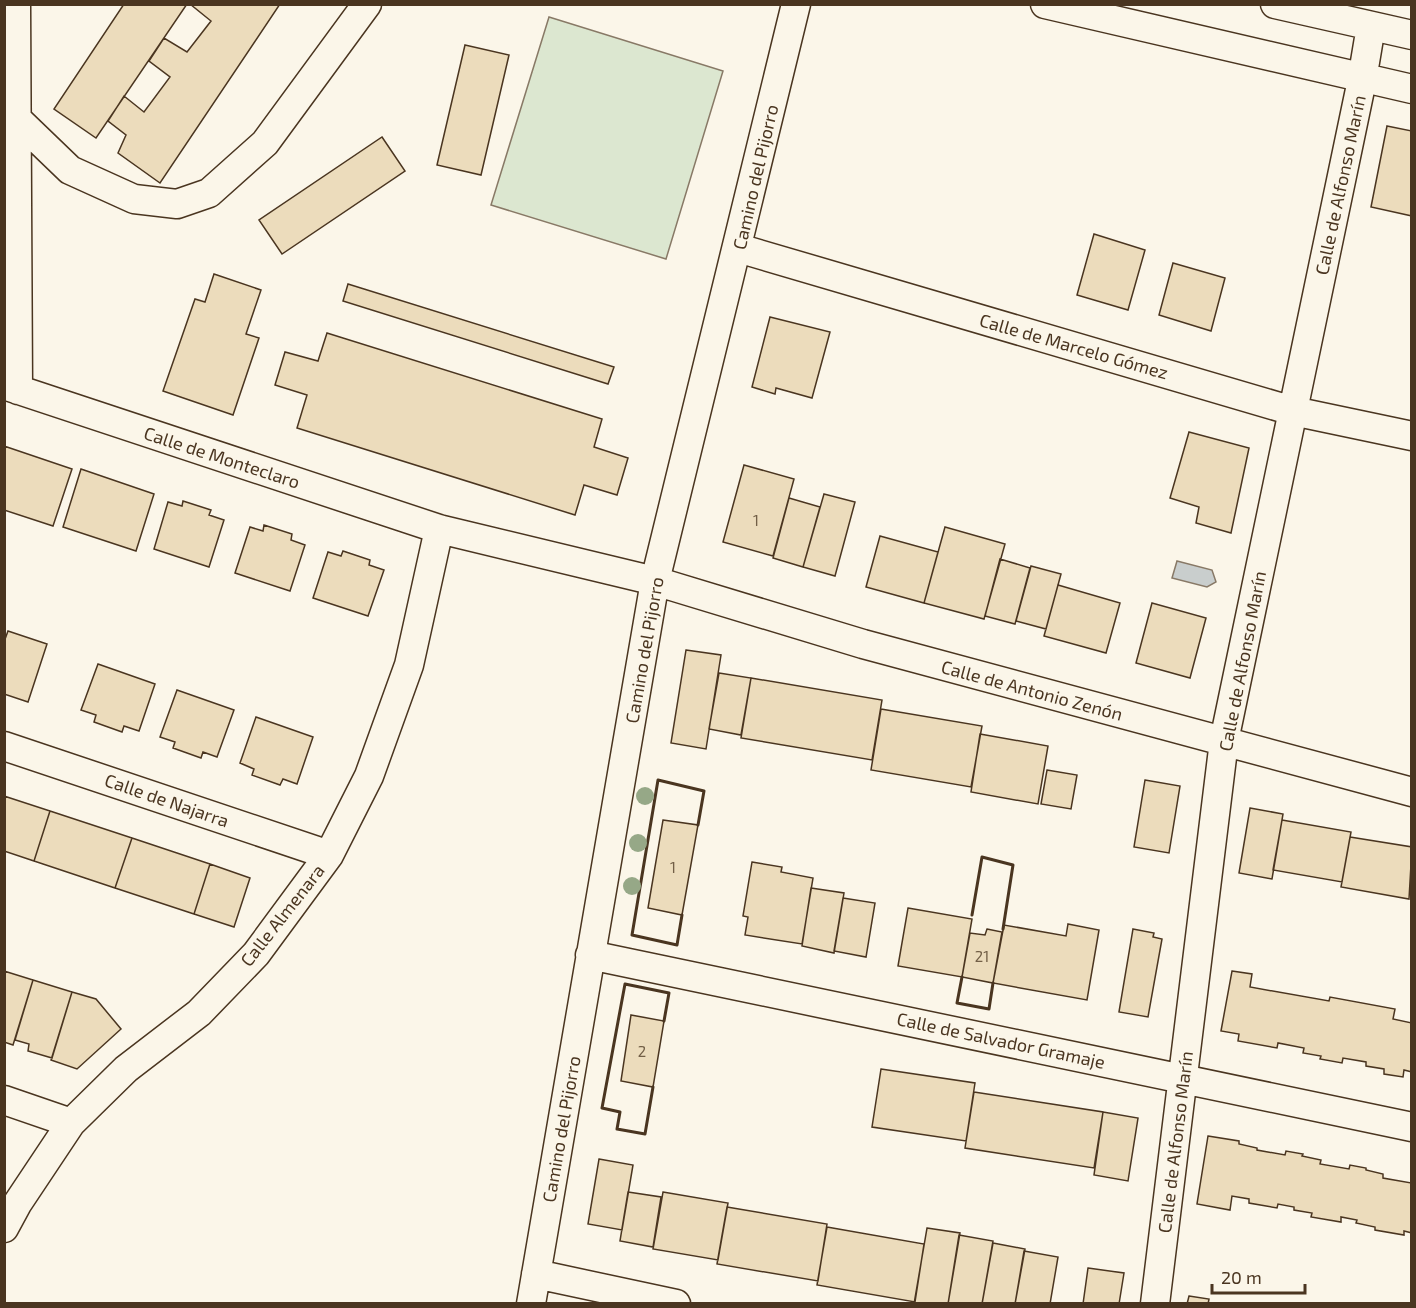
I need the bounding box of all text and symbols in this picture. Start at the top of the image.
street label: Calle de Alfonso Marín [1310,93,1370,277]
street label: Camino del Pijorro [728,102,782,252]
street label: Calle de Marcelo Gómez [977,309,1171,383]
street label: Calle de Monteclaro [141,421,303,493]
house number: 1 [753,511,759,529]
street label: Calle de Alfonso Marín [1214,569,1270,753]
street label: Camino del Pijorro [620,575,668,725]
street label: Calle de Antonio Zenón [939,655,1125,725]
street label: Calle de Najarra [102,768,232,832]
house number: 1 [670,858,676,876]
street label: Calle Almenara [235,860,329,970]
house number: 21 [975,947,989,965]
street label: Calle de Salvador Gramaje [895,1007,1107,1073]
house number: 2 [638,1042,646,1060]
street label: Calle de Alfonso Marín [1153,1050,1197,1234]
street label: Camino del Pijorro [537,1054,585,1204]
scale bar [1212,1257,1305,1295]
text: 20 m [1221,1266,1262,1288]

